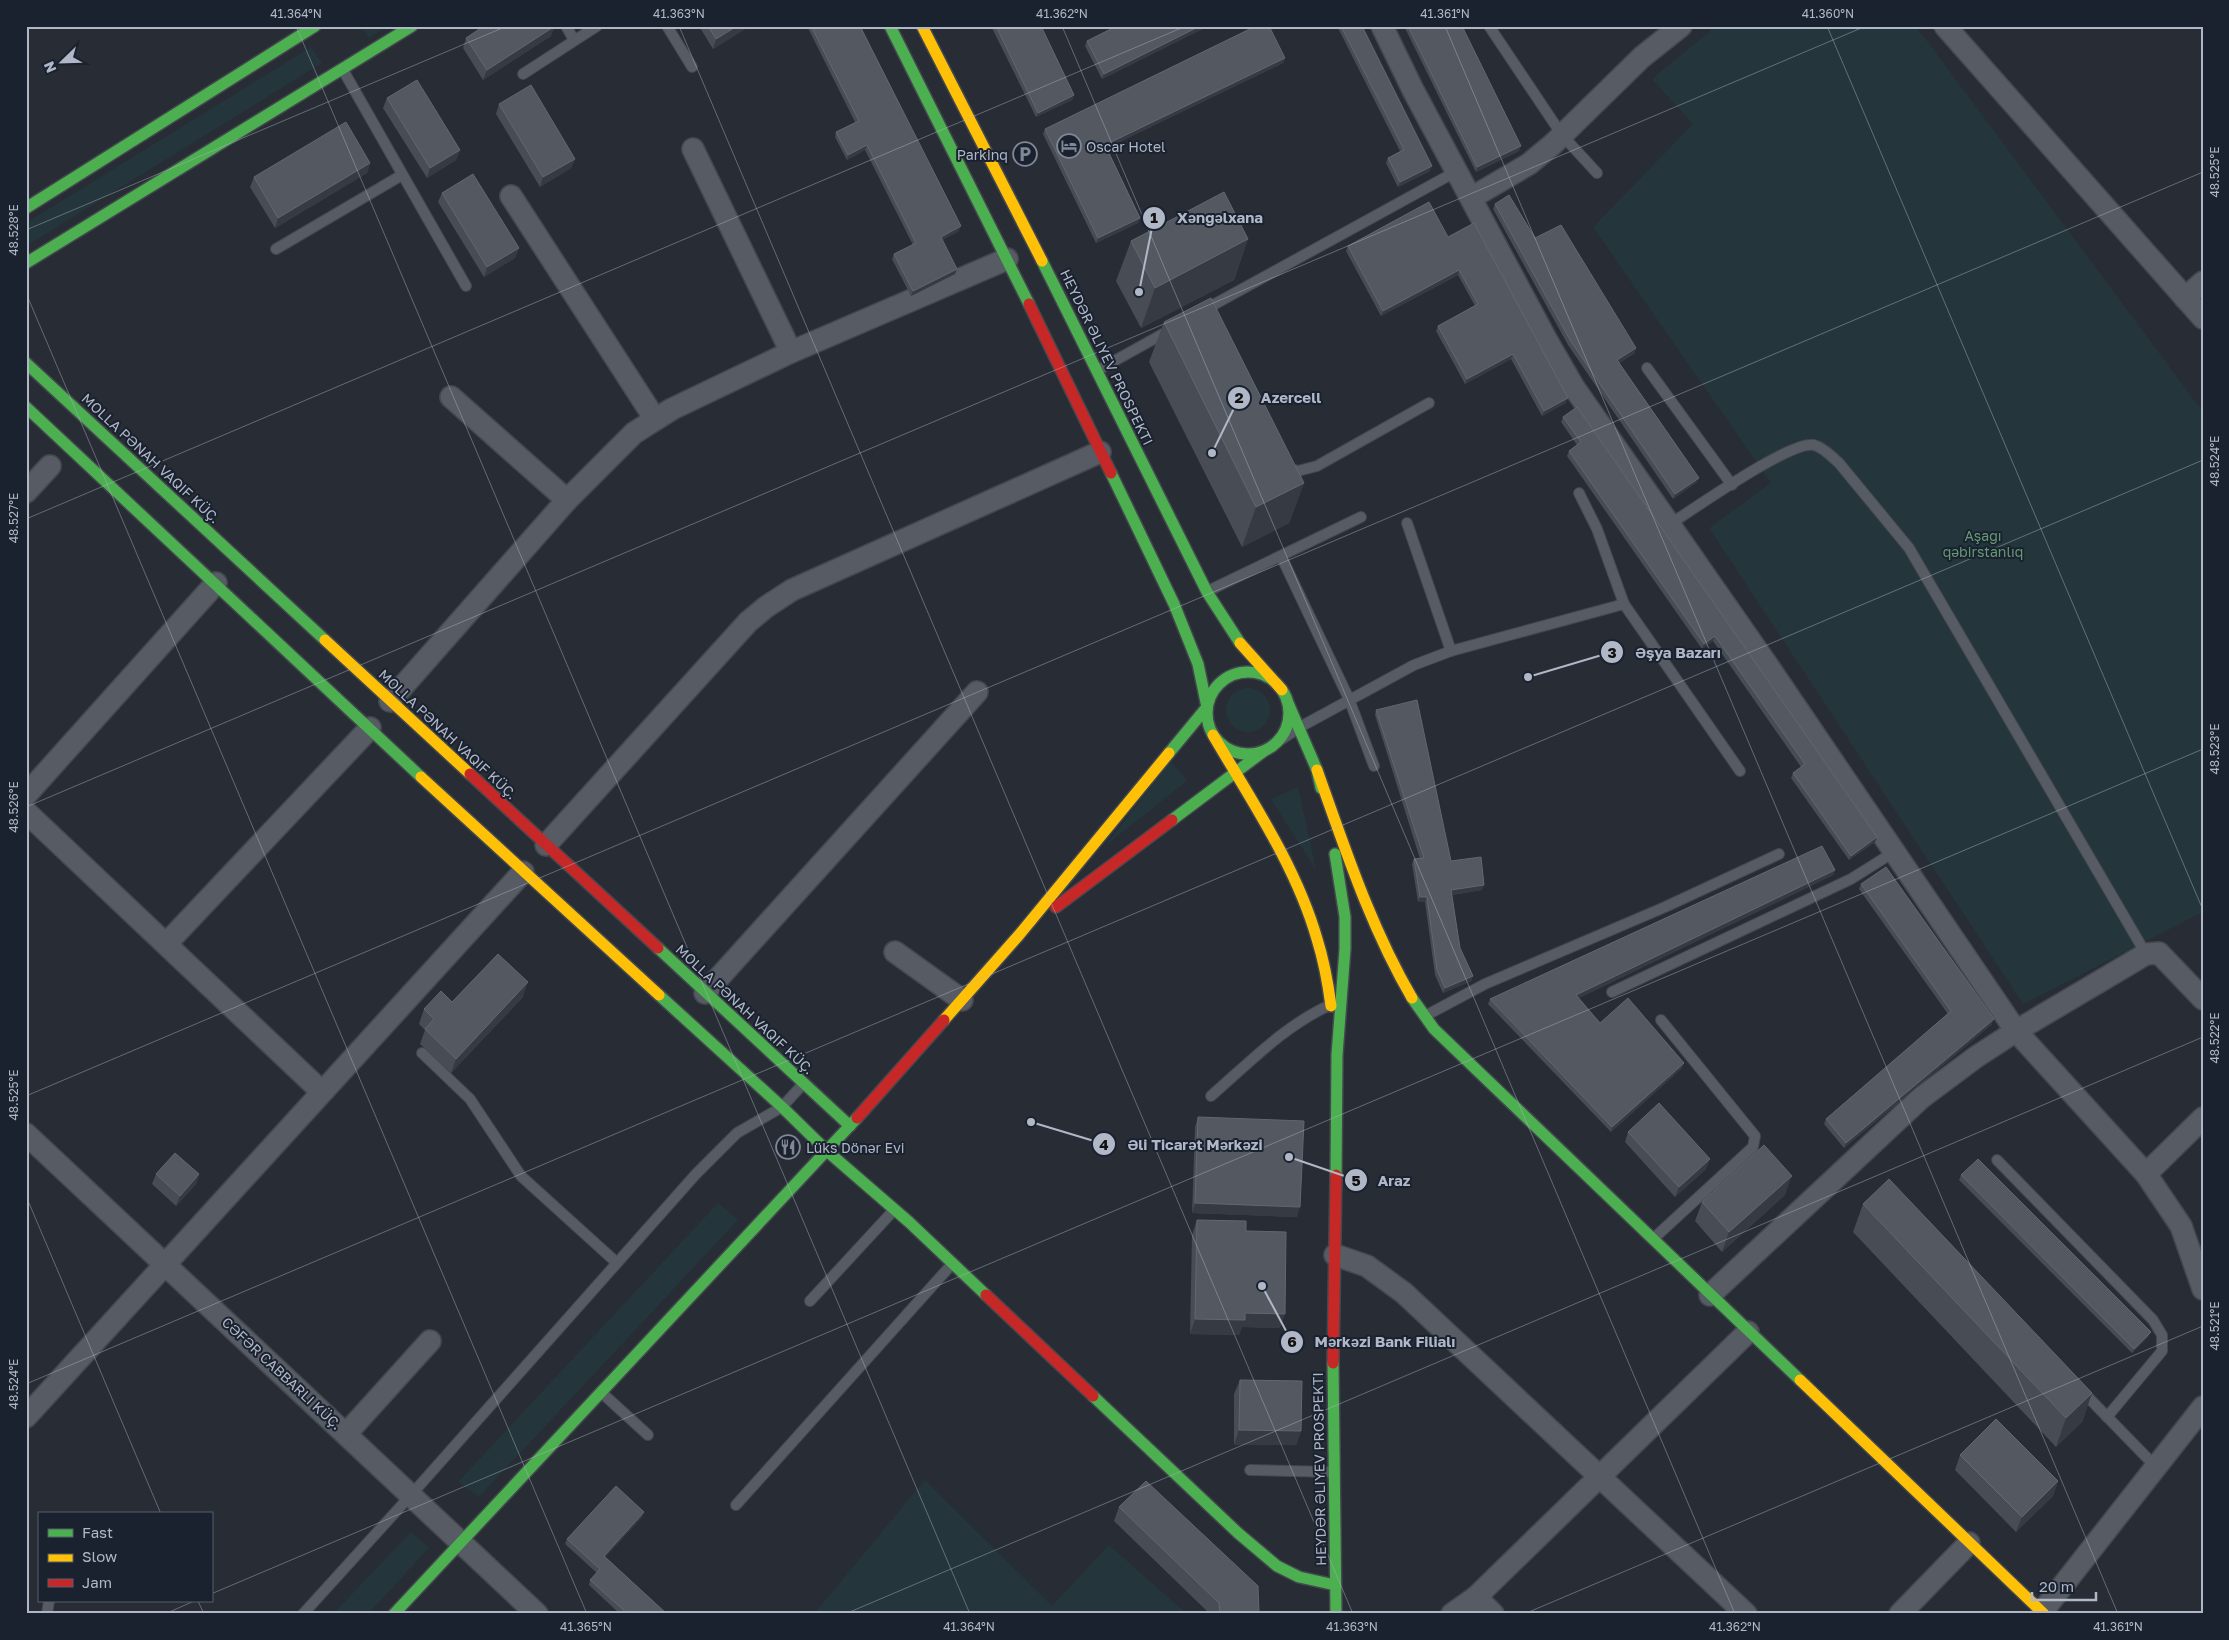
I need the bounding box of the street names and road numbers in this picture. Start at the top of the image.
street label: HEYDƏR ƏLIYEV PROSPEKTI [1057,266,1157,448]
street label: MOLLA PƏNAH VAQIF KÜÇ. [78,389,224,527]
street label: MOLLA PƏNAH VAQIF KÜÇ. [375,665,521,803]
street label: MOLLA PƏNAH VAQIF KÜÇ. [672,940,818,1078]
street label: CƏFƏR CABBARLI KÜÇ. [219,1313,345,1433]
street label: HEYDƏR ƏLIYEV PROSPEKTI [1309,1372,1329,1566]

